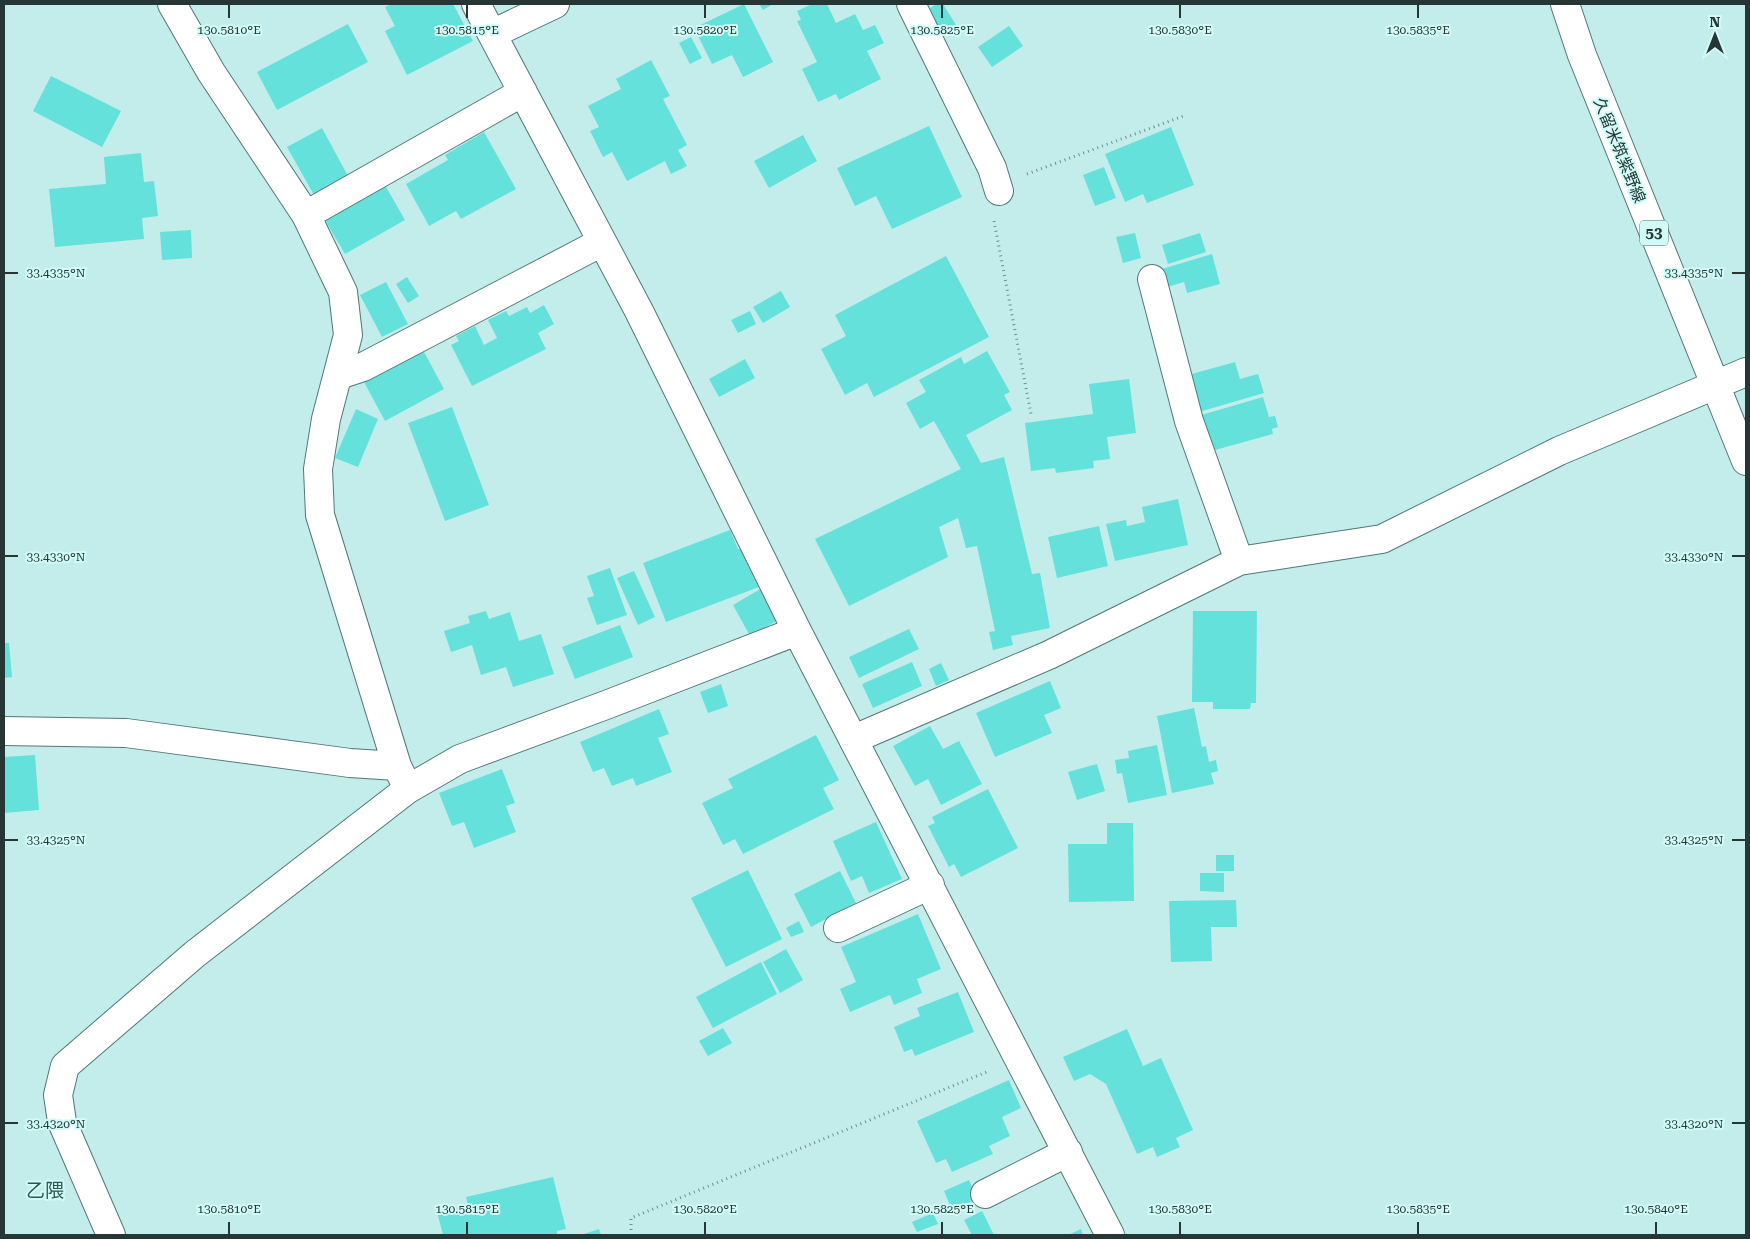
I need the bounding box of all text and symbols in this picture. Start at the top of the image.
north arrow [1690,10,1740,60]
text: N [1710,14,1721,30]
text: 130.5810°E [197,23,261,37]
text: 130.5815°E [435,23,499,37]
text: 130.5820°E [673,23,737,37]
text: 130.5825°E [910,23,974,37]
text: 130.5830°E [1148,23,1212,37]
text: 130.5835°E [1386,23,1450,37]
street label: 久留米筑紫野線 [1590,95,1649,206]
road number: 53 [1640,220,1668,246]
text: 33.4335°N [27,266,86,280]
text: 33.4335°N [1665,266,1724,280]
text: 33.4330°N [27,550,86,564]
text: 33.4330°N [1665,550,1724,564]
text: 33.4325°N [27,833,86,847]
text: 33.4325°N [1665,833,1724,847]
text: 33.4320°N [27,1117,86,1131]
text: 33.4320°N [1665,1117,1724,1131]
district label: 乙隈 [26,1179,64,1202]
text: 130.5810°E [197,1202,261,1216]
text: 130.5815°E [435,1202,499,1216]
text: 130.5820°E [673,1202,737,1216]
text: 130.5825°E [910,1202,974,1216]
text: 130.5830°E [1148,1202,1212,1216]
text: 130.5835°E [1386,1202,1450,1216]
text: 130.5840°E [1624,1202,1688,1216]

